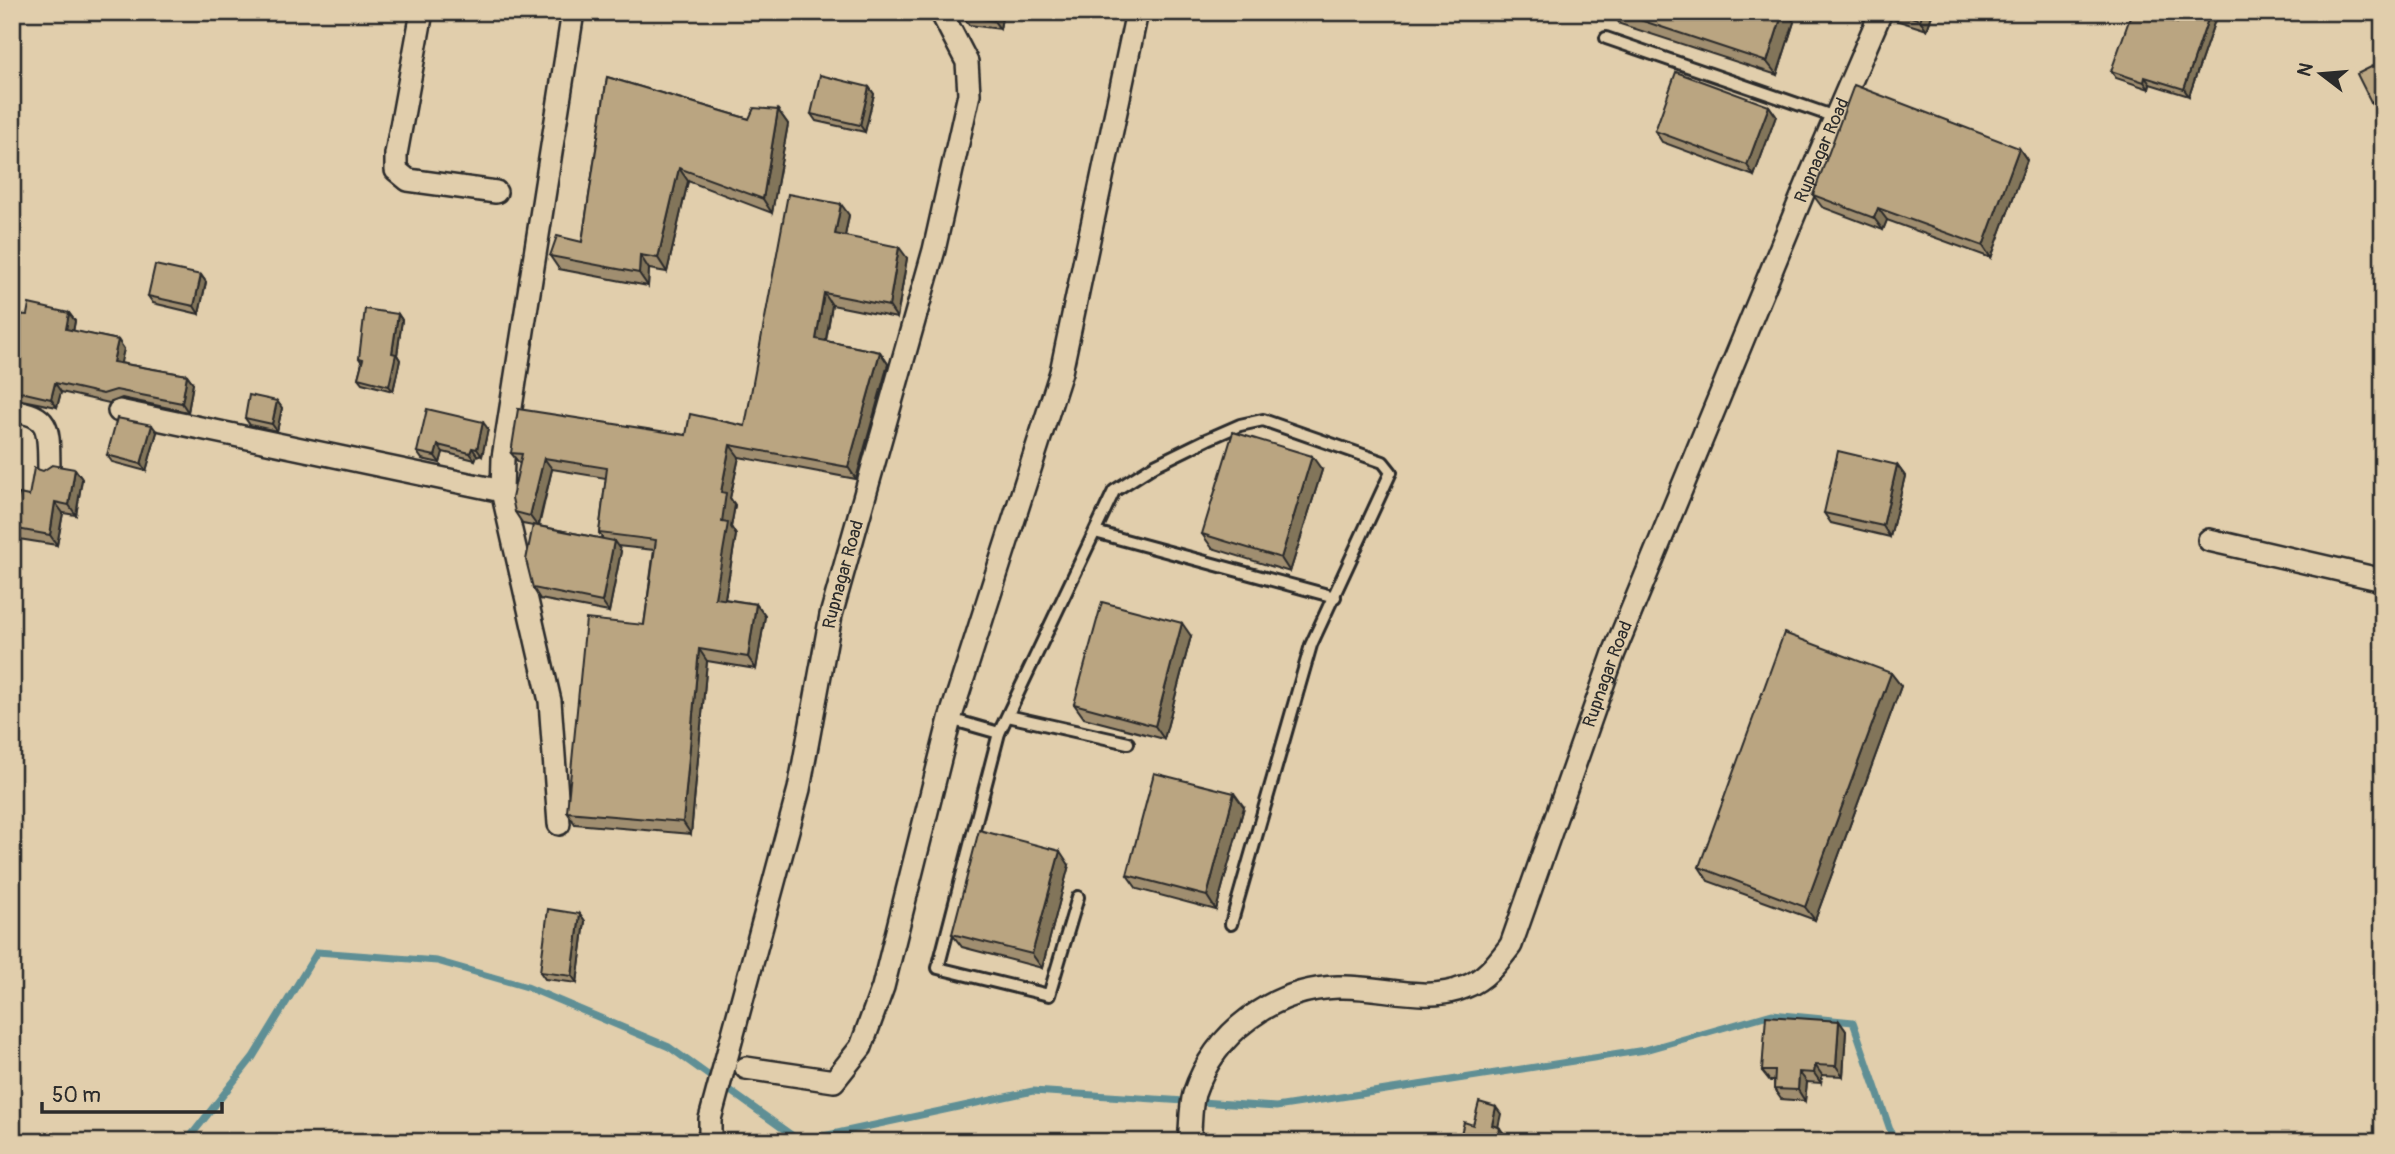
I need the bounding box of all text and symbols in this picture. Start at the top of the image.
north arrow [2286,38,2356,108]
text: N [2292,60,2319,79]
street label: Rupnagar Road [1789,95,1854,206]
street label: Rupnagar Road [818,518,869,630]
street label: Rupnagar Road [1578,618,1638,730]
scale bar [42,1070,222,1114]
text: 50 m [52,1082,101,1109]

